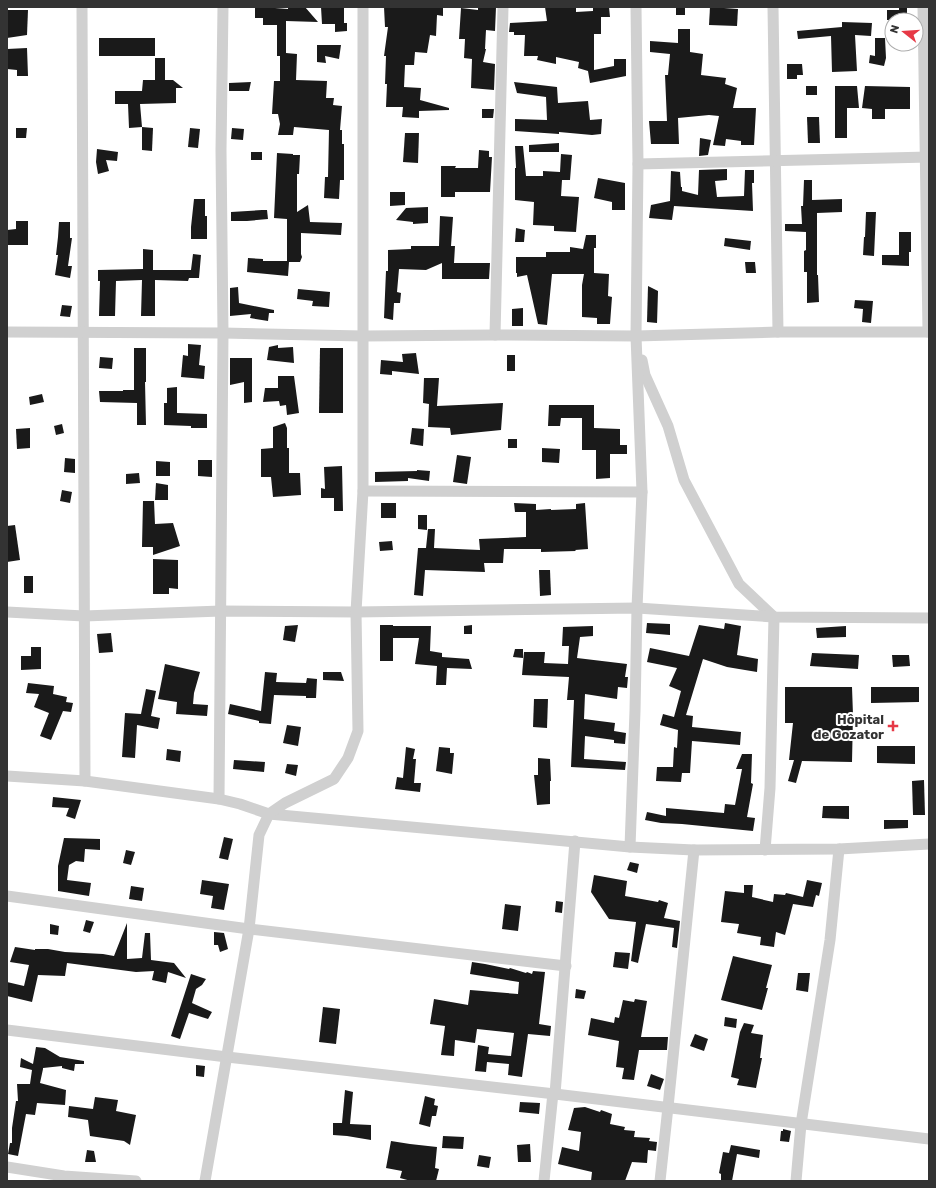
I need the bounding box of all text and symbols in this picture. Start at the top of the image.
north arrow [884,12,924,52]
text: N [888,23,902,35]
place label: Hôpital de Gozator [813,712,884,742]
marker: Hôpital de Gozator [887,720,899,732]

